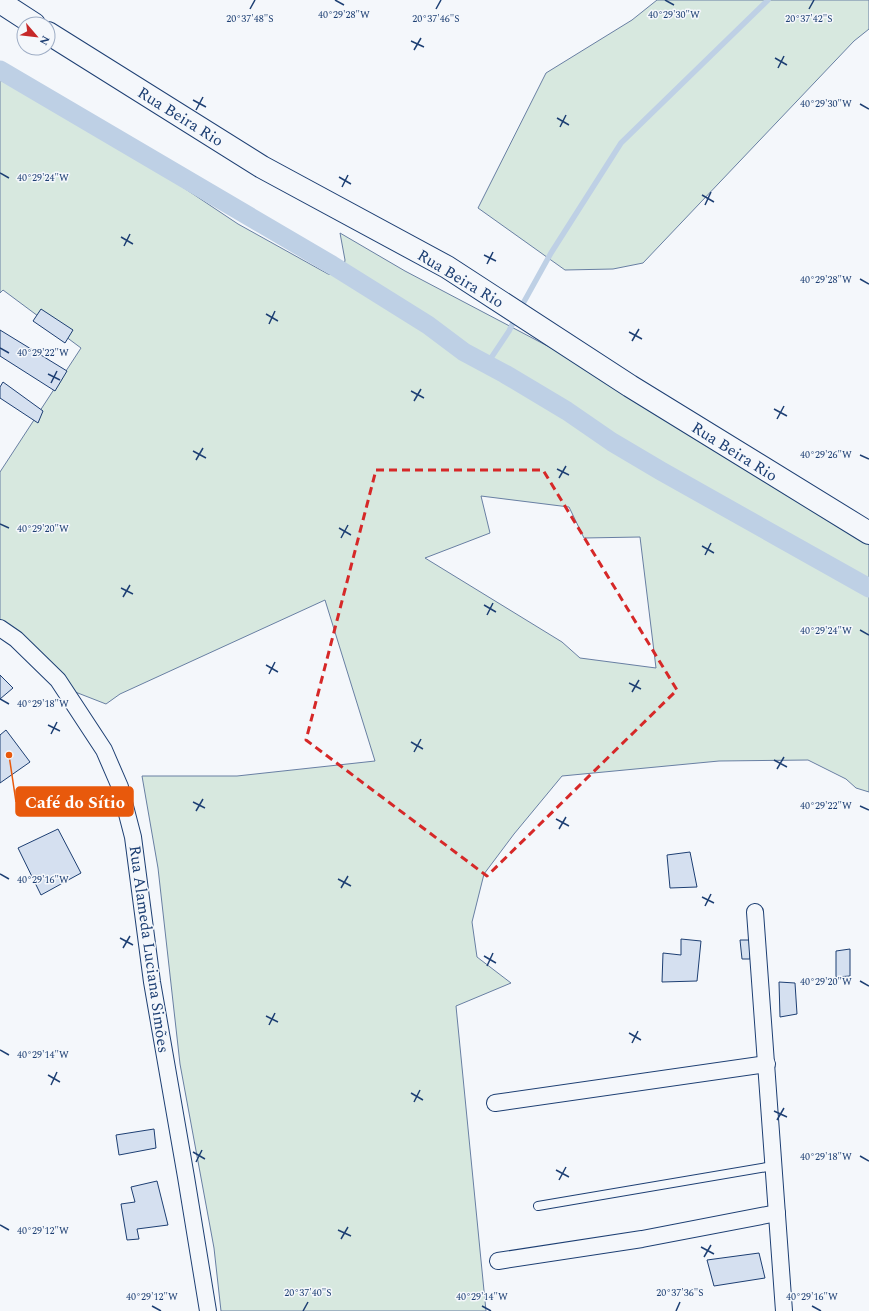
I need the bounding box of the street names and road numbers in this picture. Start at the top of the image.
street label: Rua Beira Rio [133,81,228,153]
street label: Rua Beira Rio [413,243,508,314]
street label: Rua Beira Rio [687,416,782,488]
street label: Rua Alameda Luciana Simões [123,844,175,1054]

